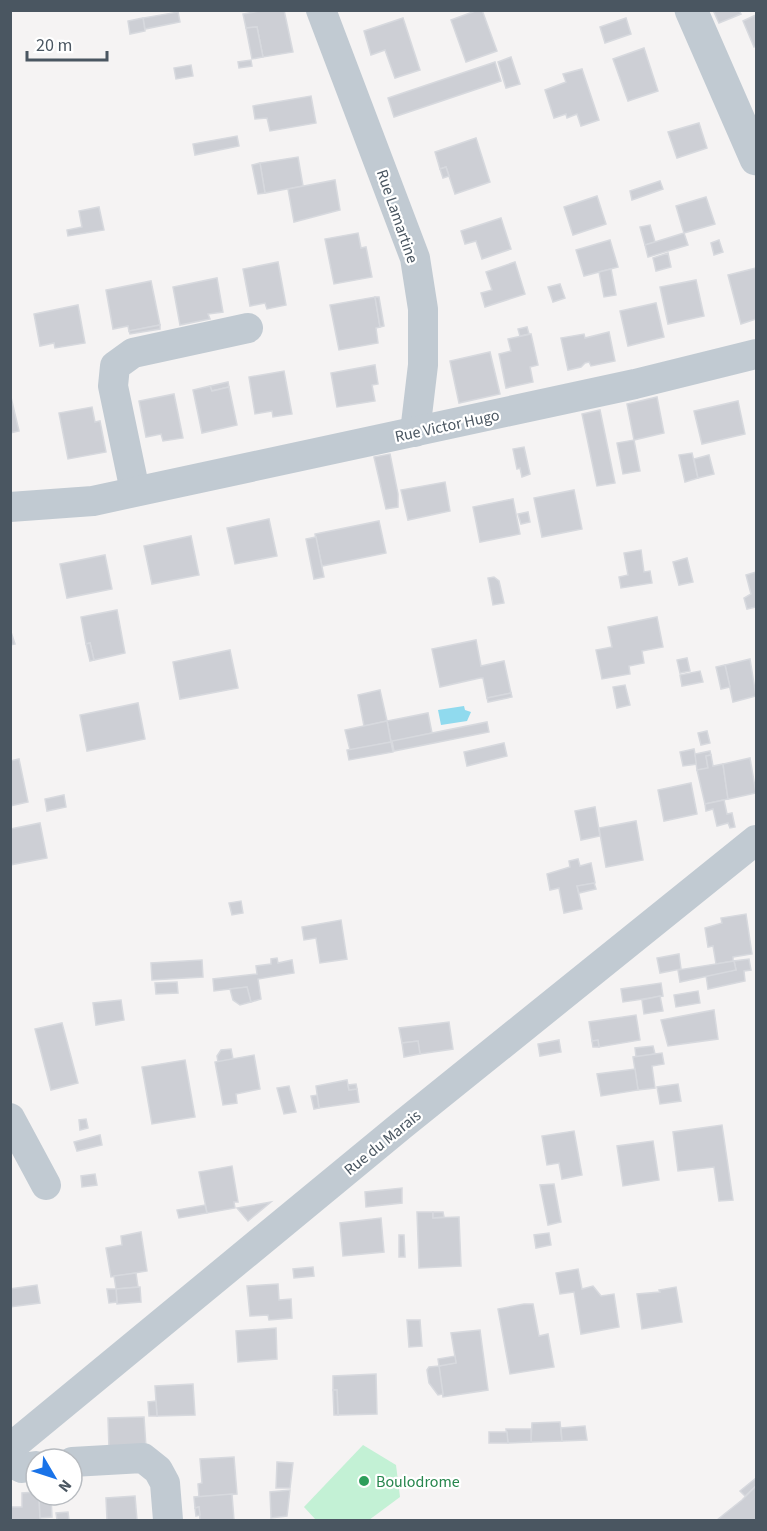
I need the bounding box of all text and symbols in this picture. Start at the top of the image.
scale bar [27,24,106,62]
text: 20 m [36,33,72,58]
street label: Rue Lamartine [371,167,423,266]
street label: Rue Victor Hugo [393,404,502,448]
street label: Rue du Marais [339,1105,426,1181]
north arrow [24,1447,84,1507]
place label: Boulodrome [376,1471,460,1493]
marker: Boulodrome [357,1474,371,1488]
text: N [53,1475,77,1497]

